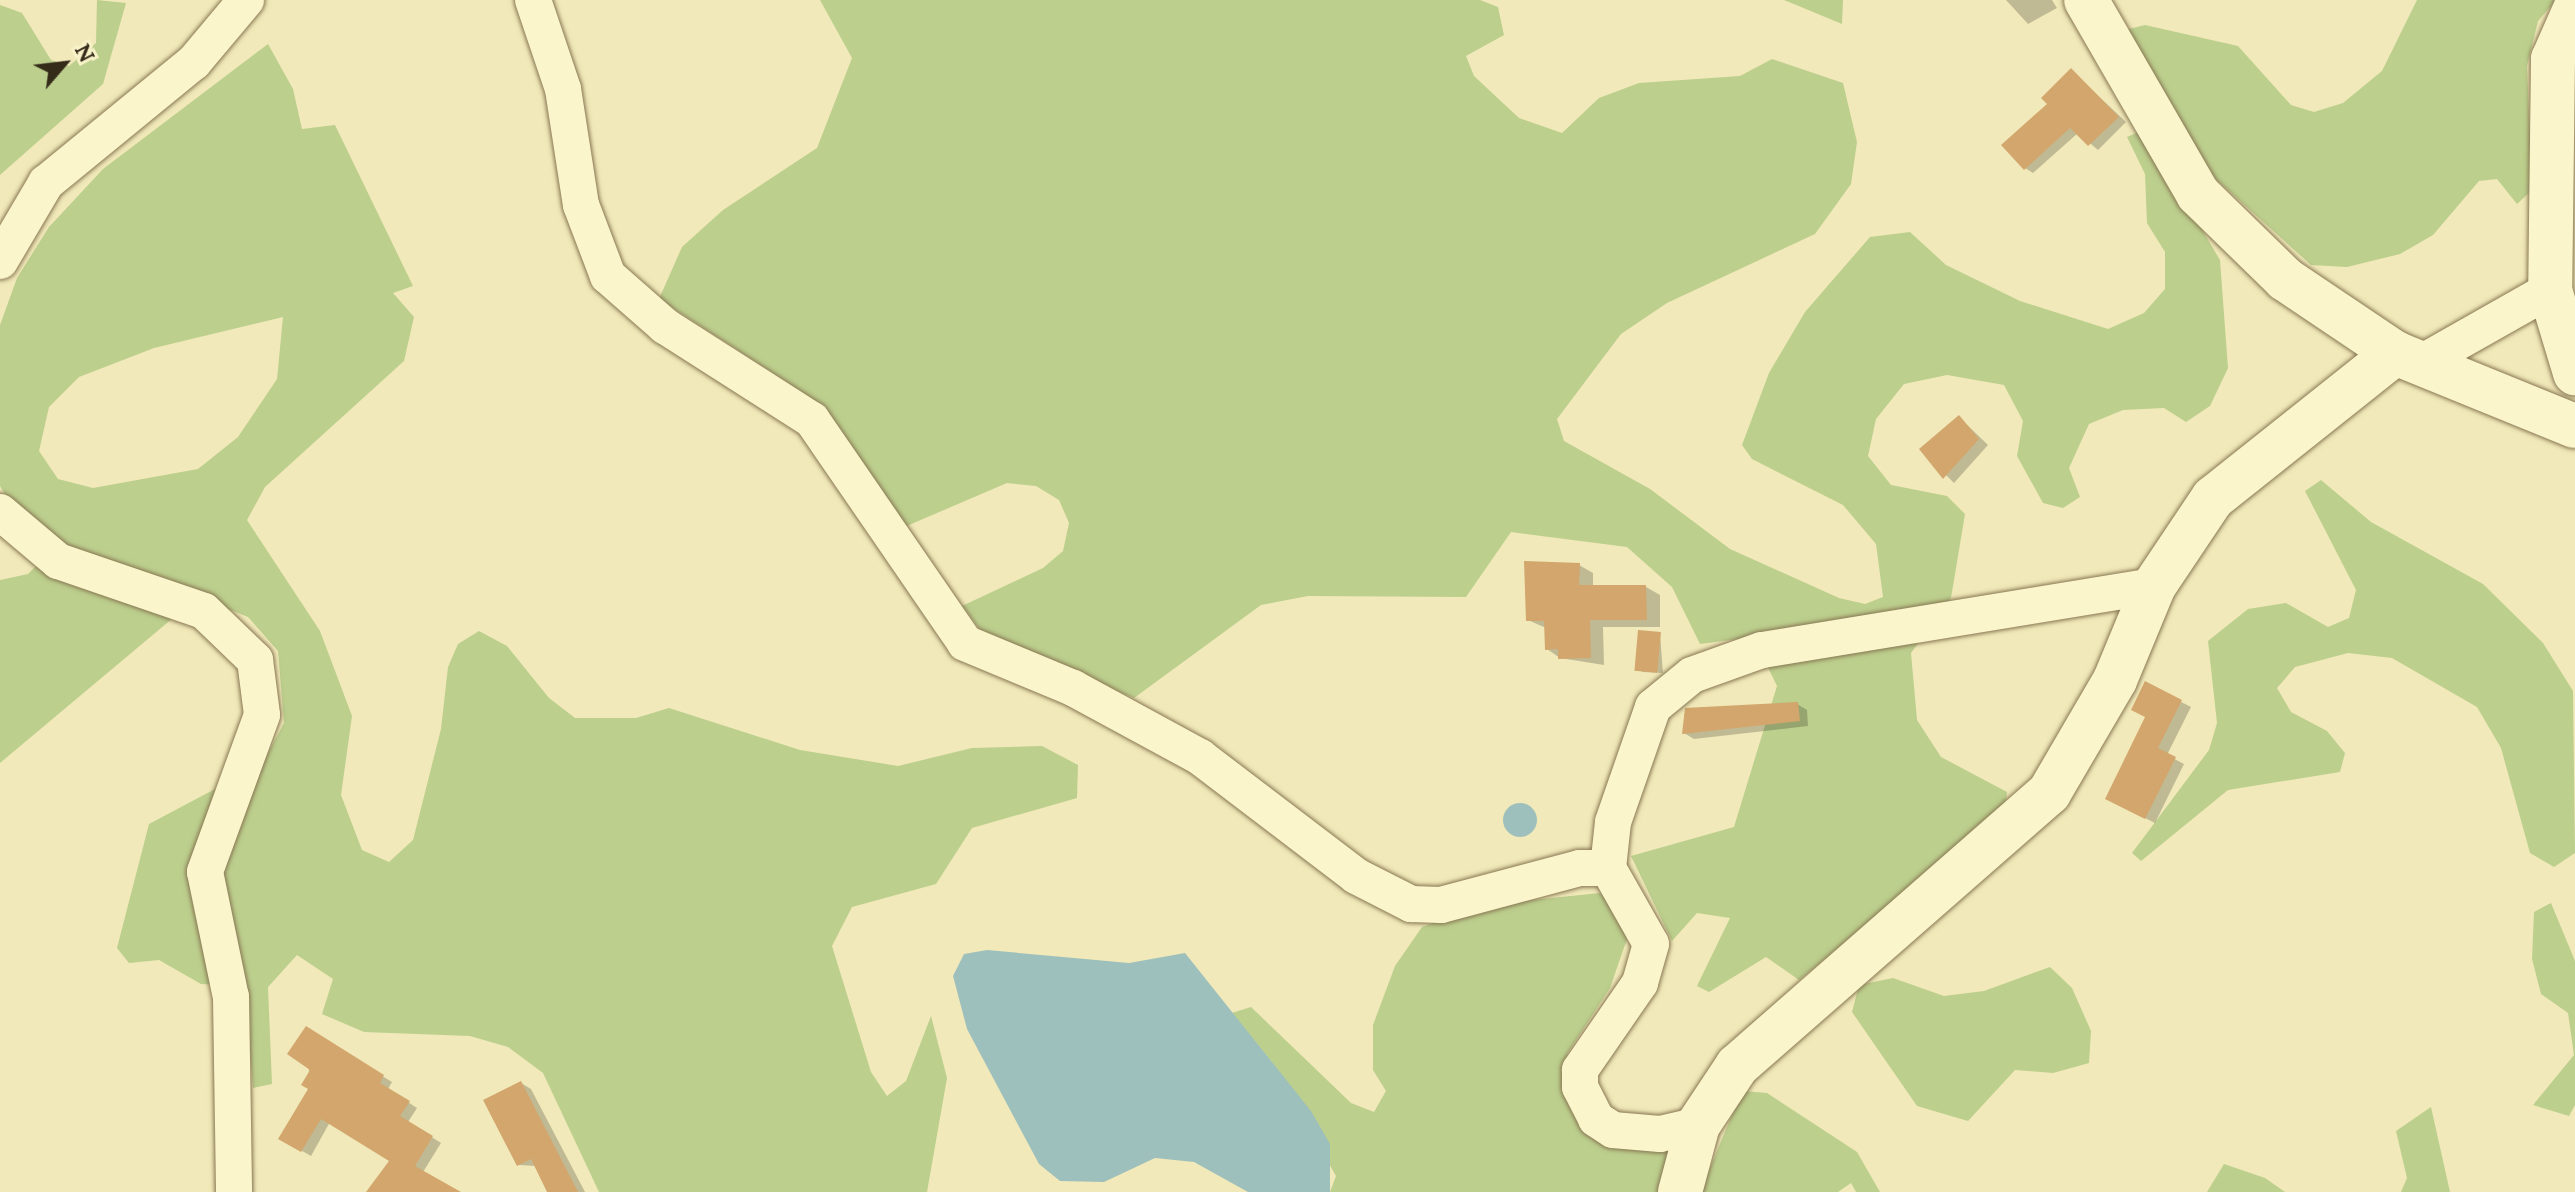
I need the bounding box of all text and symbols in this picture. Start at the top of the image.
north arrow [24,24,104,104]
text: N [69,39,102,67]

